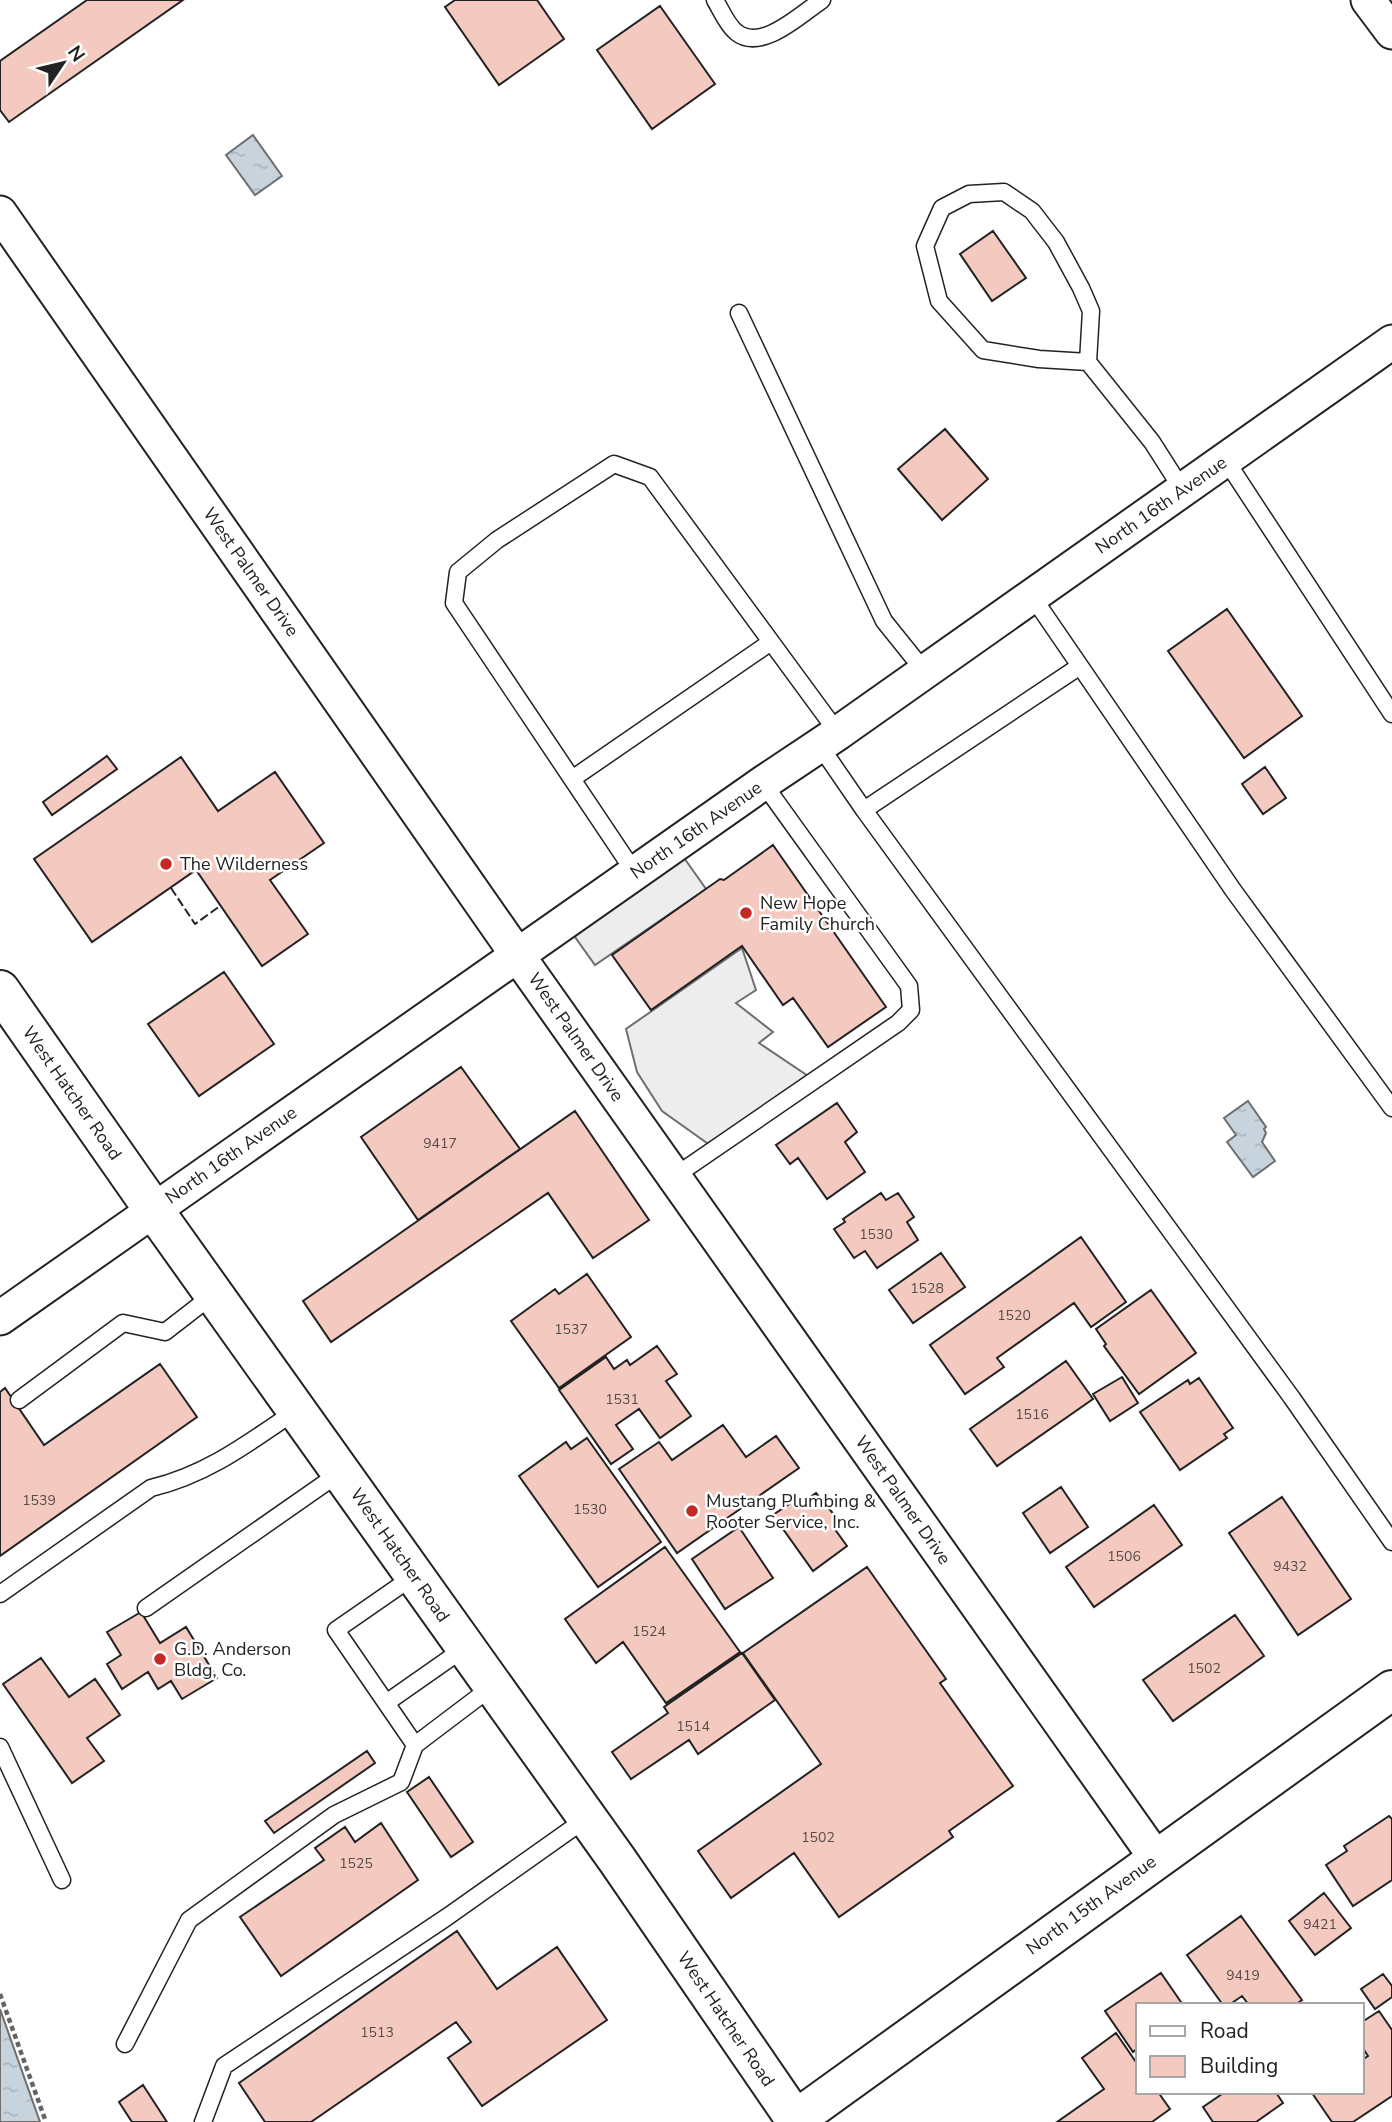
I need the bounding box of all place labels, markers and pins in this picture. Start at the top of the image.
place label: The Wilderness [180,852,308,876]
marker: The Wilderness [158,856,174,872]
place label: New Hope Family Church [760,891,875,936]
marker: New Hope Family Church [738,905,754,921]
place label: Mustang Plumbing & Rooter Service, Inc. [706,1489,877,1534]
marker: Mustang Plumbing & Rooter Service, Inc. [684,1503,700,1519]
place label: G.D. Anderson Bldg, Co. [174,1637,291,1682]
marker: G.D. Anderson Bldg, Co. [152,1651,168,1667]

